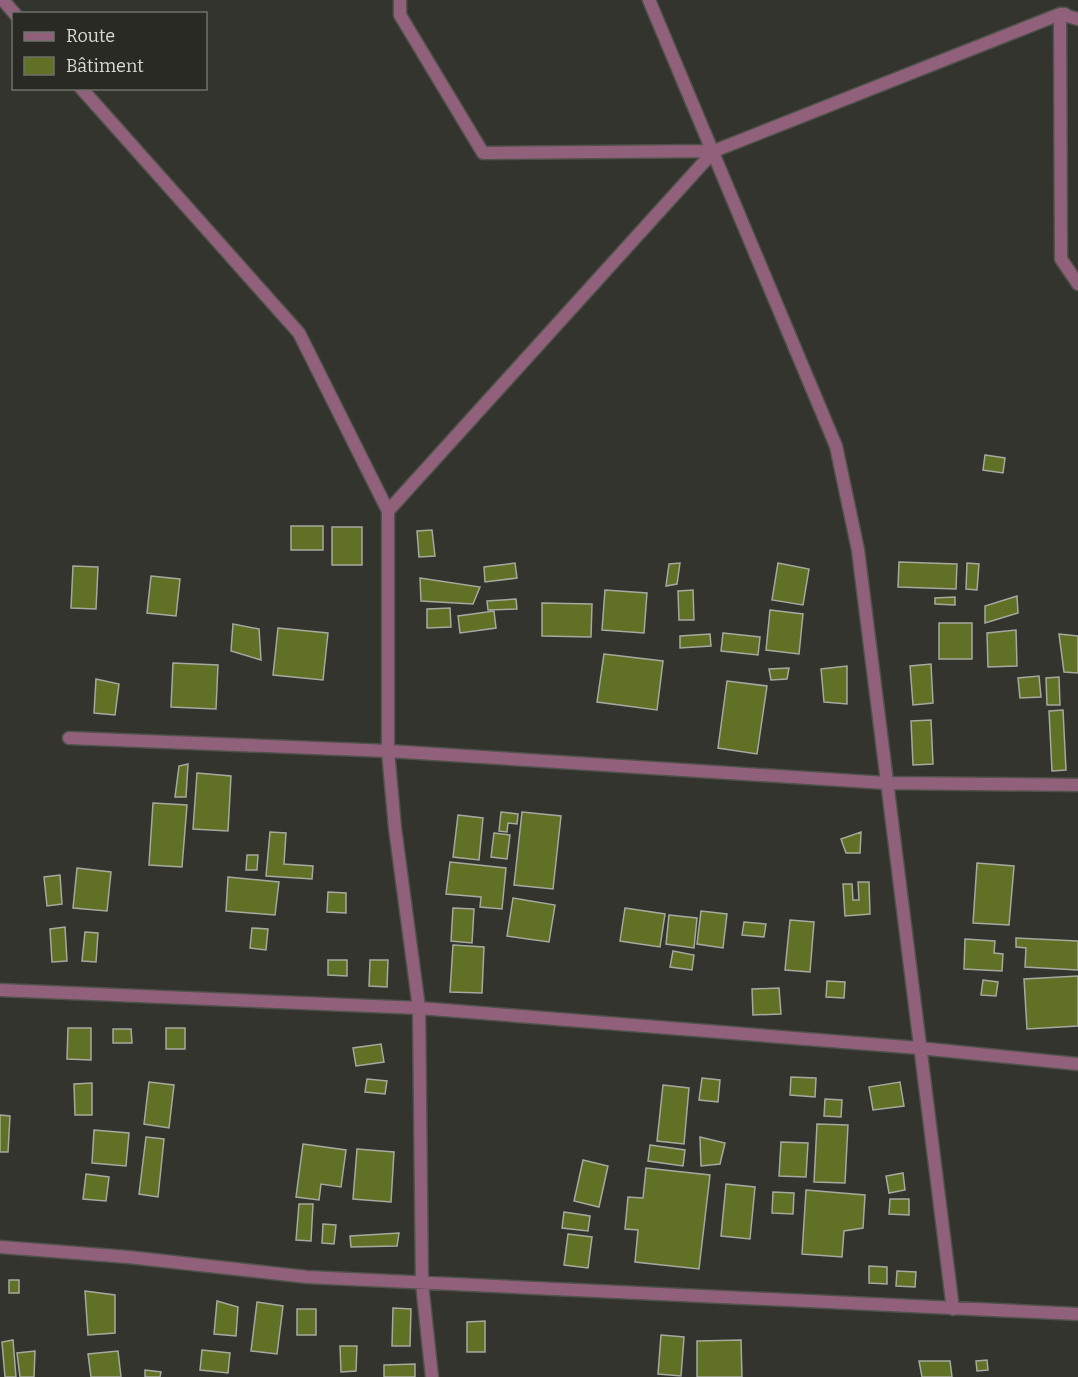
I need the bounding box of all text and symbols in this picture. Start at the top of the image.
legend [12,12,207,90]
text: Route [66,25,115,47]
text: Bâtiment [66,55,144,77]

